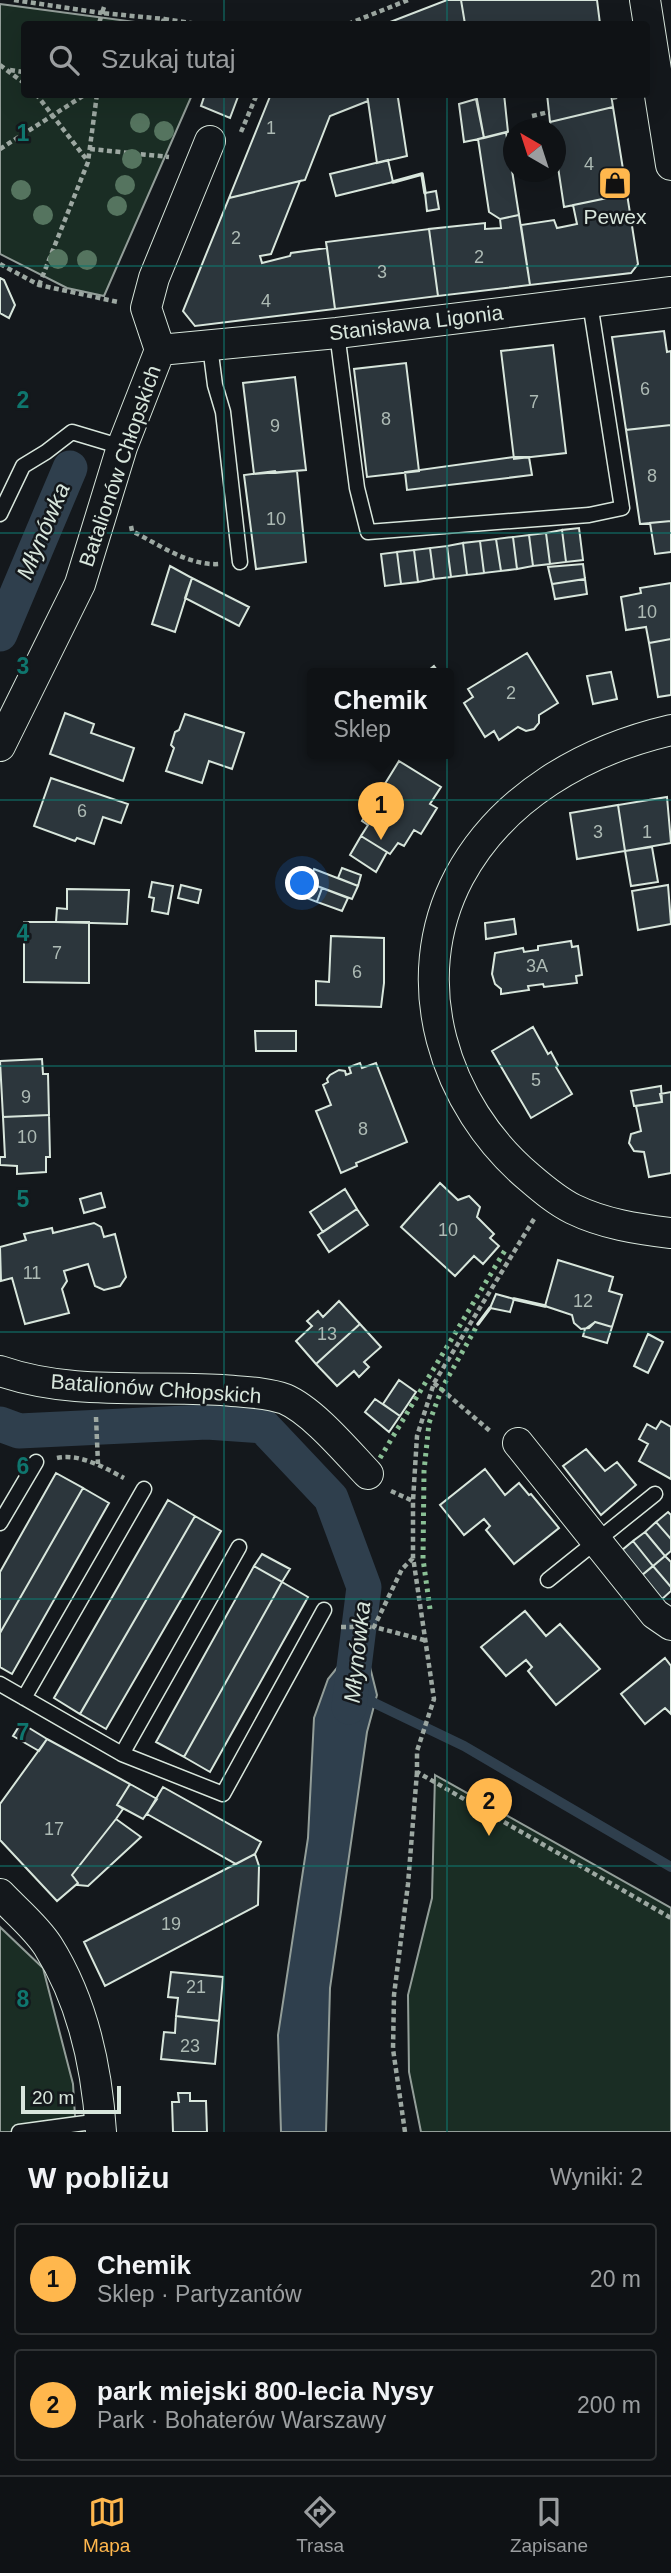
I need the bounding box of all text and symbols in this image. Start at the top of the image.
search box [21,21,650,98]
icon: search [45,41,83,79]
text: Szukaj tutaj [101,44,235,74]
house number: 1 [266,118,276,138]
north arrow [503,119,566,182]
text: 1 [17,120,30,146]
house number: 4 [584,154,594,174]
shop icon: Pewex [596,164,634,202]
place label: Pewex [583,205,647,228]
house number: 2 [231,228,241,248]
house number: 2 [474,247,484,267]
house number: 3 [377,262,387,282]
house number: 4 [261,291,271,311]
street label: Stanisława Ligonia [328,300,505,345]
street label: Batalionów Chłopskich [74,362,165,569]
house number: 6 [640,379,650,399]
text: 2 [17,387,29,413]
house number: 7 [529,392,539,412]
house number: 8 [381,409,391,429]
house number: 9 [270,416,280,436]
house number: 8 [647,466,657,486]
water label: Młynówka [11,479,75,583]
house number: 10 [266,509,286,529]
house number: 10 [637,602,657,622]
text: 3 [17,653,29,679]
popup [307,668,454,759]
house number: 2 [506,683,516,703]
text: Chemik [334,685,427,715]
text: Sklep [334,716,391,742]
pin: 1 [358,782,404,840]
house number: 6 [77,801,87,821]
house number: 3 [593,822,603,842]
house number: 1 [642,822,652,842]
your location [285,866,319,900]
text: 4 [17,920,30,946]
house number: 7 [52,943,62,963]
house number: 3A [526,956,548,976]
house number: 6 [352,962,362,982]
house number: 5 [531,1070,541,1090]
house number: 9 [21,1087,31,1107]
house number: 8 [358,1119,368,1139]
house number: 10 [17,1127,37,1147]
text: 5 [17,1186,30,1212]
house number: 10 [438,1220,458,1240]
house number: 11 [23,1263,41,1283]
house number: 12 [573,1291,593,1311]
house number: 13 [317,1324,337,1344]
street label: Batalionów Chłopskich [50,1370,262,1407]
text: 6 [17,1453,29,1479]
water label: Młynówka [339,1600,375,1704]
text: 7 [17,1719,29,1745]
pin: 2 [466,1778,512,1836]
house number: 17 [44,1819,64,1839]
house number: 19 [161,1914,181,1934]
house number: 21 [186,1977,206,1997]
text: 8 [17,1986,30,2012]
house number: 23 [180,2036,200,2056]
scale bar [21,2083,121,2115]
text: 20 m [32,2087,74,2108]
text: W pobliżu [28,2161,170,2194]
text: Wyniki: 2 [550,2164,643,2190]
text: Chemik [97,2250,191,2280]
text: 1 [47,2266,59,2292]
text: 20 m [590,2266,641,2292]
text: Sklep · Partyzantów [97,2281,302,2307]
text: park miejski 800-lecia Nysy [97,2376,434,2406]
text: 2 [47,2392,59,2418]
text: 200 m [577,2392,641,2418]
text: Park · Bohaterów Warszawy [97,2407,386,2433]
tab: Mapa [83,2493,130,2557]
tab: Trasa [296,2493,344,2557]
tab: Zapisane [510,2493,588,2557]

